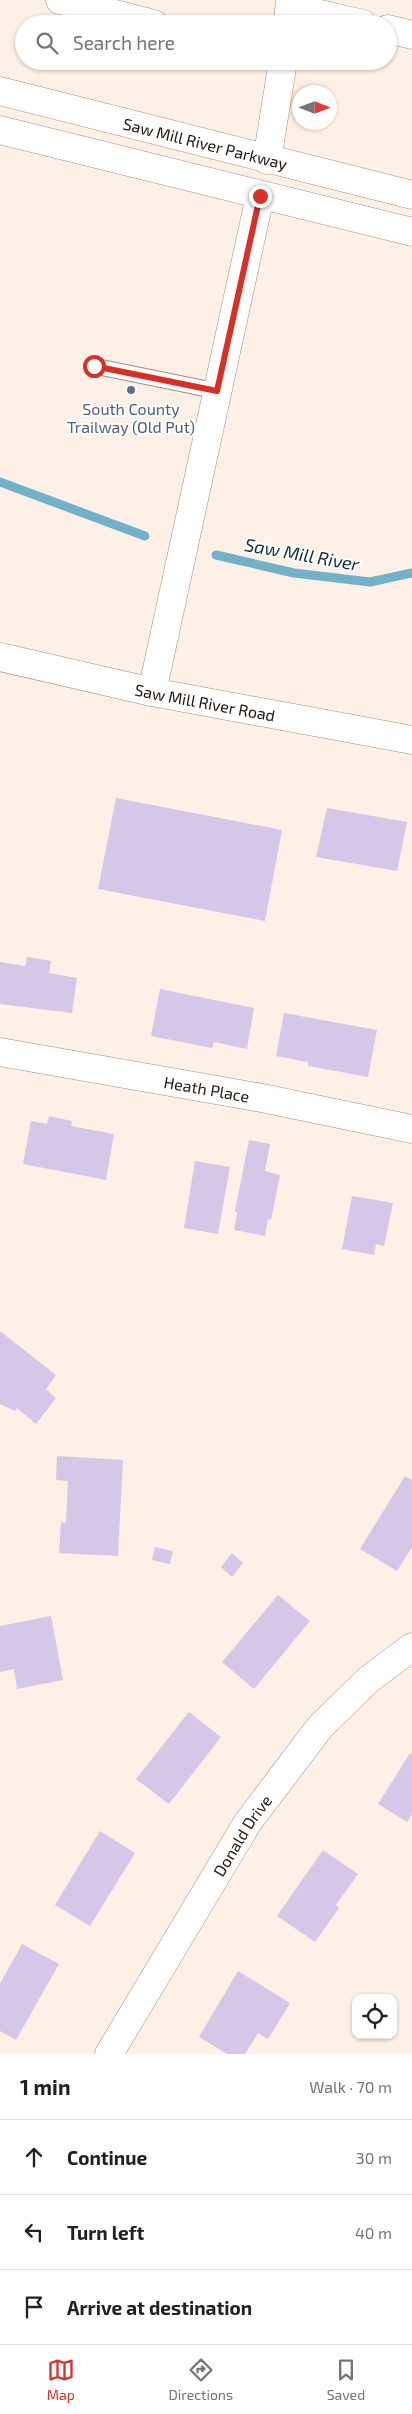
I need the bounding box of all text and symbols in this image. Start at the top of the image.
search box [15,15,397,70]
icon: search [33,29,61,57]
text: Search here [73,31,175,54]
north arrow [292,85,337,130]
street label: Saw Mill River Parkway [121,113,290,173]
route end [249,185,272,208]
route start [83,355,106,378]
marker: South County Trailway (Old Put) [125,384,137,396]
place label: South County Trailway (Old Put) [67,399,195,436]
water label: Saw Mill River [243,533,362,575]
street label: Saw Mill River Road [133,679,277,724]
street label: Heath Place [163,1071,251,1105]
street label: Donald Drive [208,1791,275,1879]
map controls [352,1994,397,2039]
button: locate [352,1994,397,2039]
text: 1 min [20,2074,71,2099]
text: Walk · 70 m [309,2077,392,2096]
icon: ahead [20,2143,48,2171]
text: Continue [67,2146,147,2169]
text: 30 m [356,2148,392,2167]
icon: left [20,2218,48,2246]
text: Turn left [67,2221,144,2244]
text: 40 m [355,2223,392,2242]
icon: arrive [20,2293,48,2321]
text: Arrive at destination [67,2296,252,2319]
tab: Map [47,2356,75,2403]
tab: Directions [169,2356,233,2403]
tab: Saved [327,2356,365,2403]

